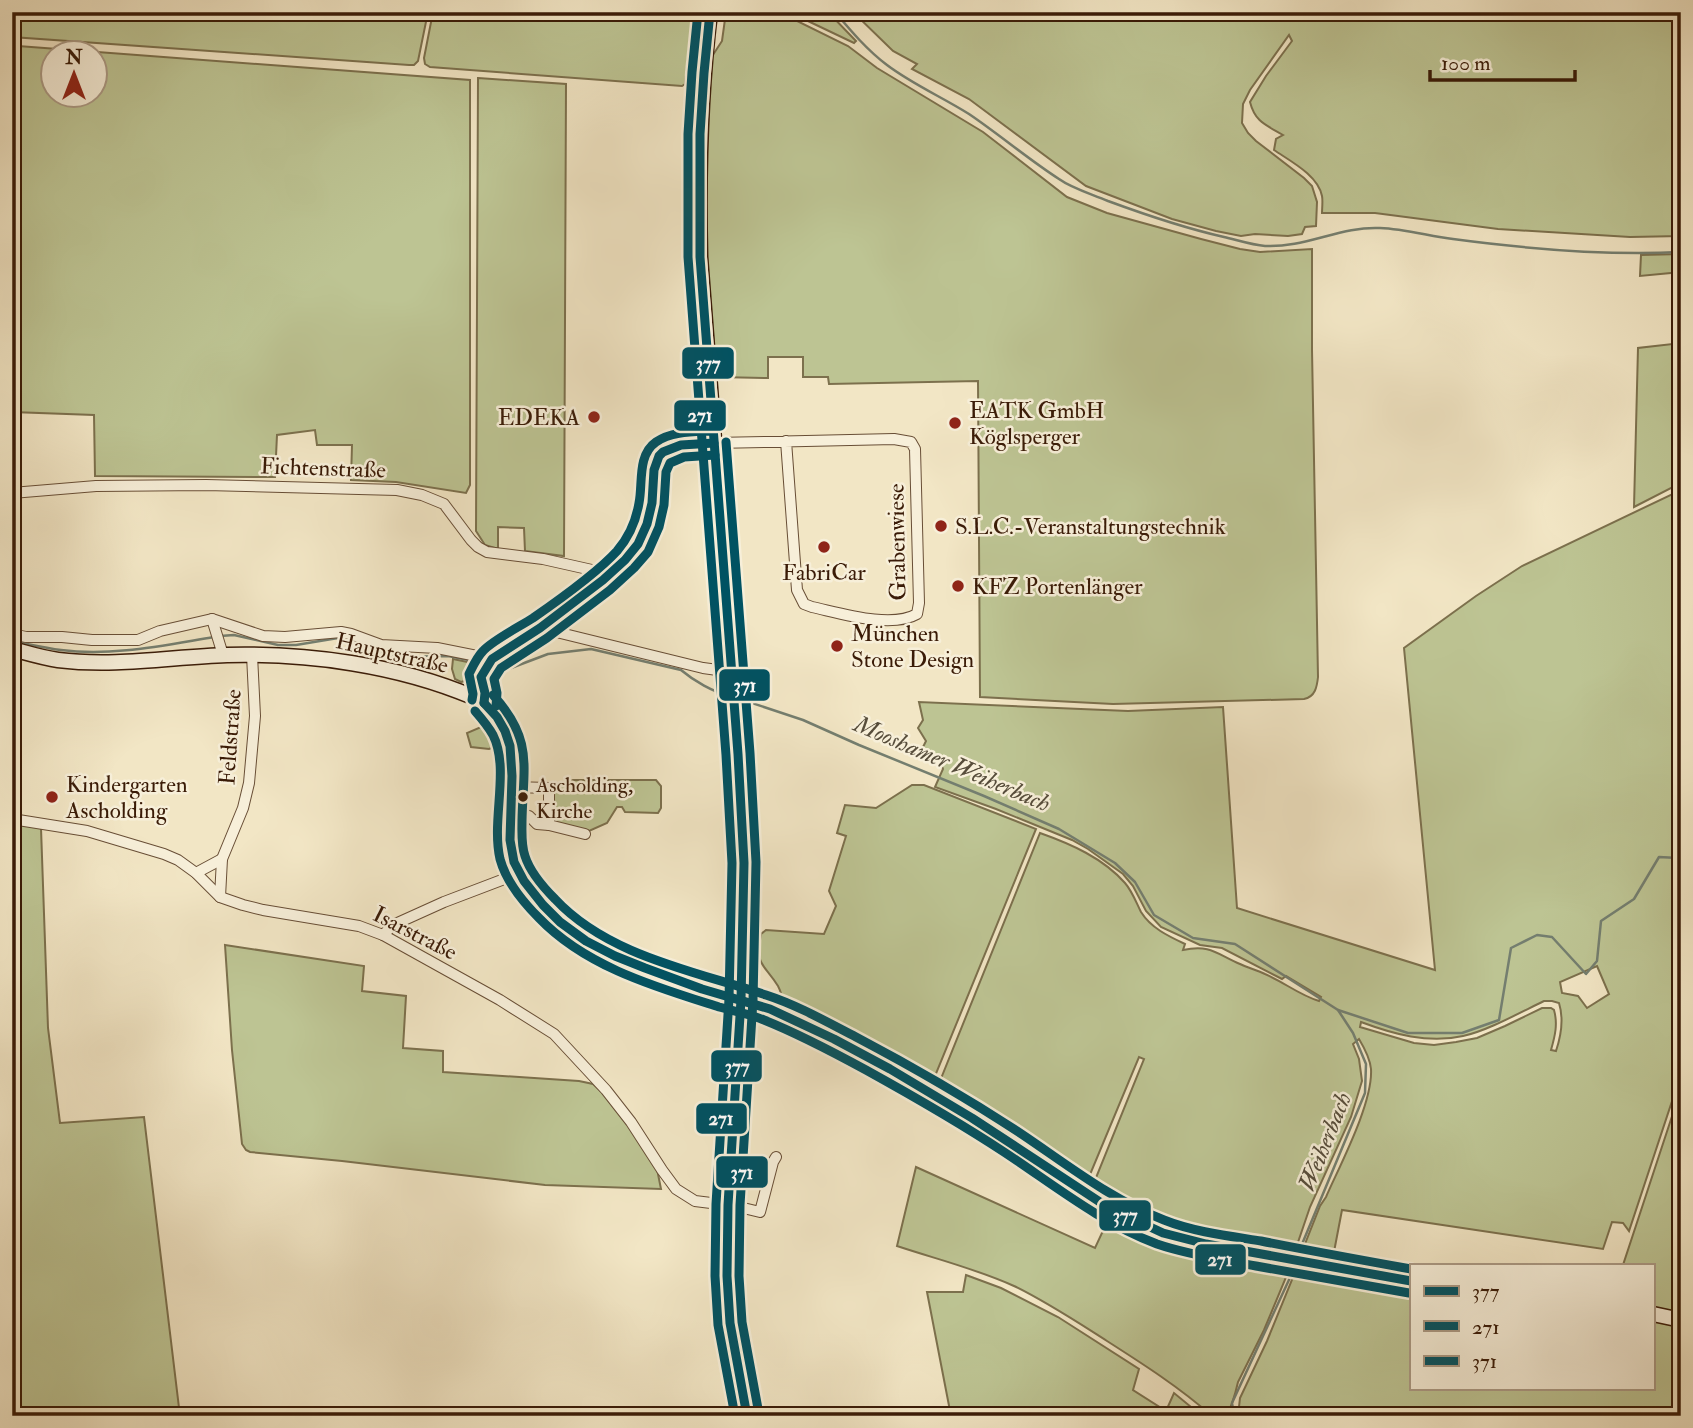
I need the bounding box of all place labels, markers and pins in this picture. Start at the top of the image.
place label: EATK GmbH Köglsperger [969,396,1104,452]
place label: EDEKA [498,403,580,432]
marker: EDEKA [586,409,602,425]
marker: EATK GmbH Köglsperger [947,415,963,431]
place label: S.L.C.-Veranstaltungstechnik [955,512,1226,541]
marker: S.L.C.-Veranstaltungstechnik [933,518,949,534]
marker: FabriCar [816,539,832,555]
place label: FabriCar [782,558,866,587]
place label: KFZ Portenlänger [972,572,1143,601]
marker: KFZ Portenlänger [950,578,966,594]
place label: München Stone Design [851,619,974,674]
marker: München Stone Design [829,638,845,654]
place label: Kindergarten Ascholding [65,770,188,825]
place label: Ascholding, Kirche [535,772,633,825]
marker: Kindergarten Ascholding [44,789,60,805]
marker: Ascholding, Kirche [516,790,530,804]

